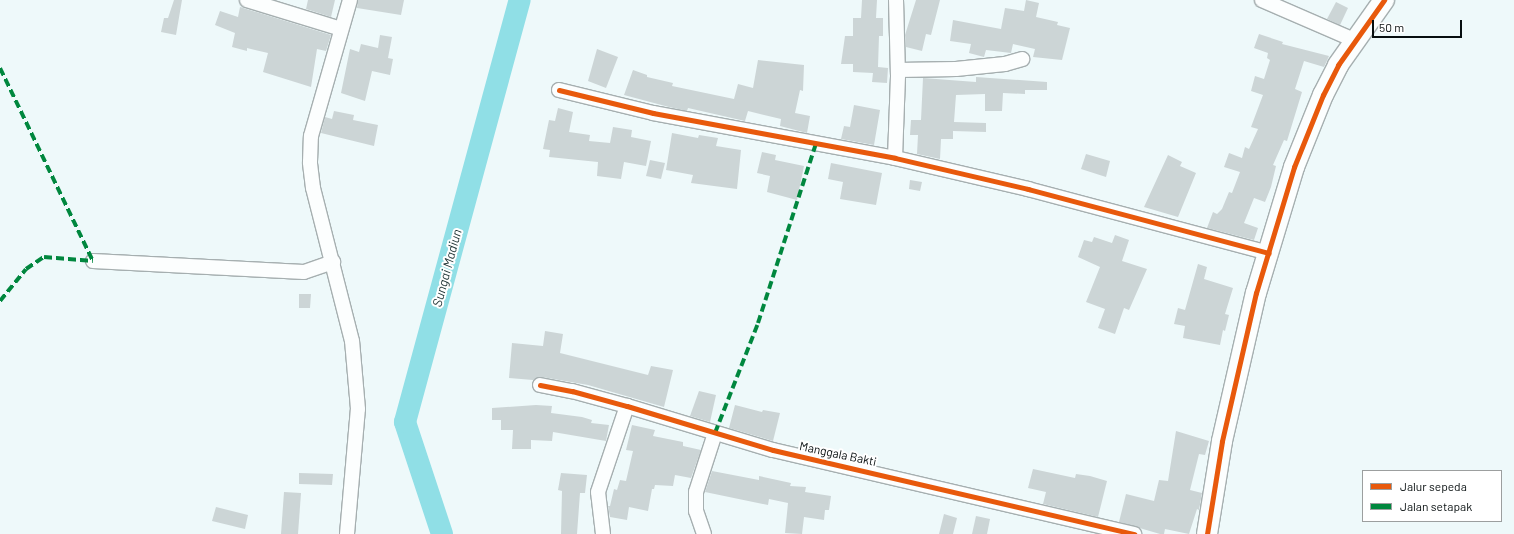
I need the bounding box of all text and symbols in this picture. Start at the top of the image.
scale bar [1374,12,1464,38]
text: 50 m [1379,20,1404,34]
water label: Sungai Madiun [429,227,465,309]
street label: Manggala Bakti [798,439,878,469]
legend [1362,470,1502,522]
text: Jalur sepeda [1400,479,1467,493]
text: Jalan setapak [1400,499,1472,513]

